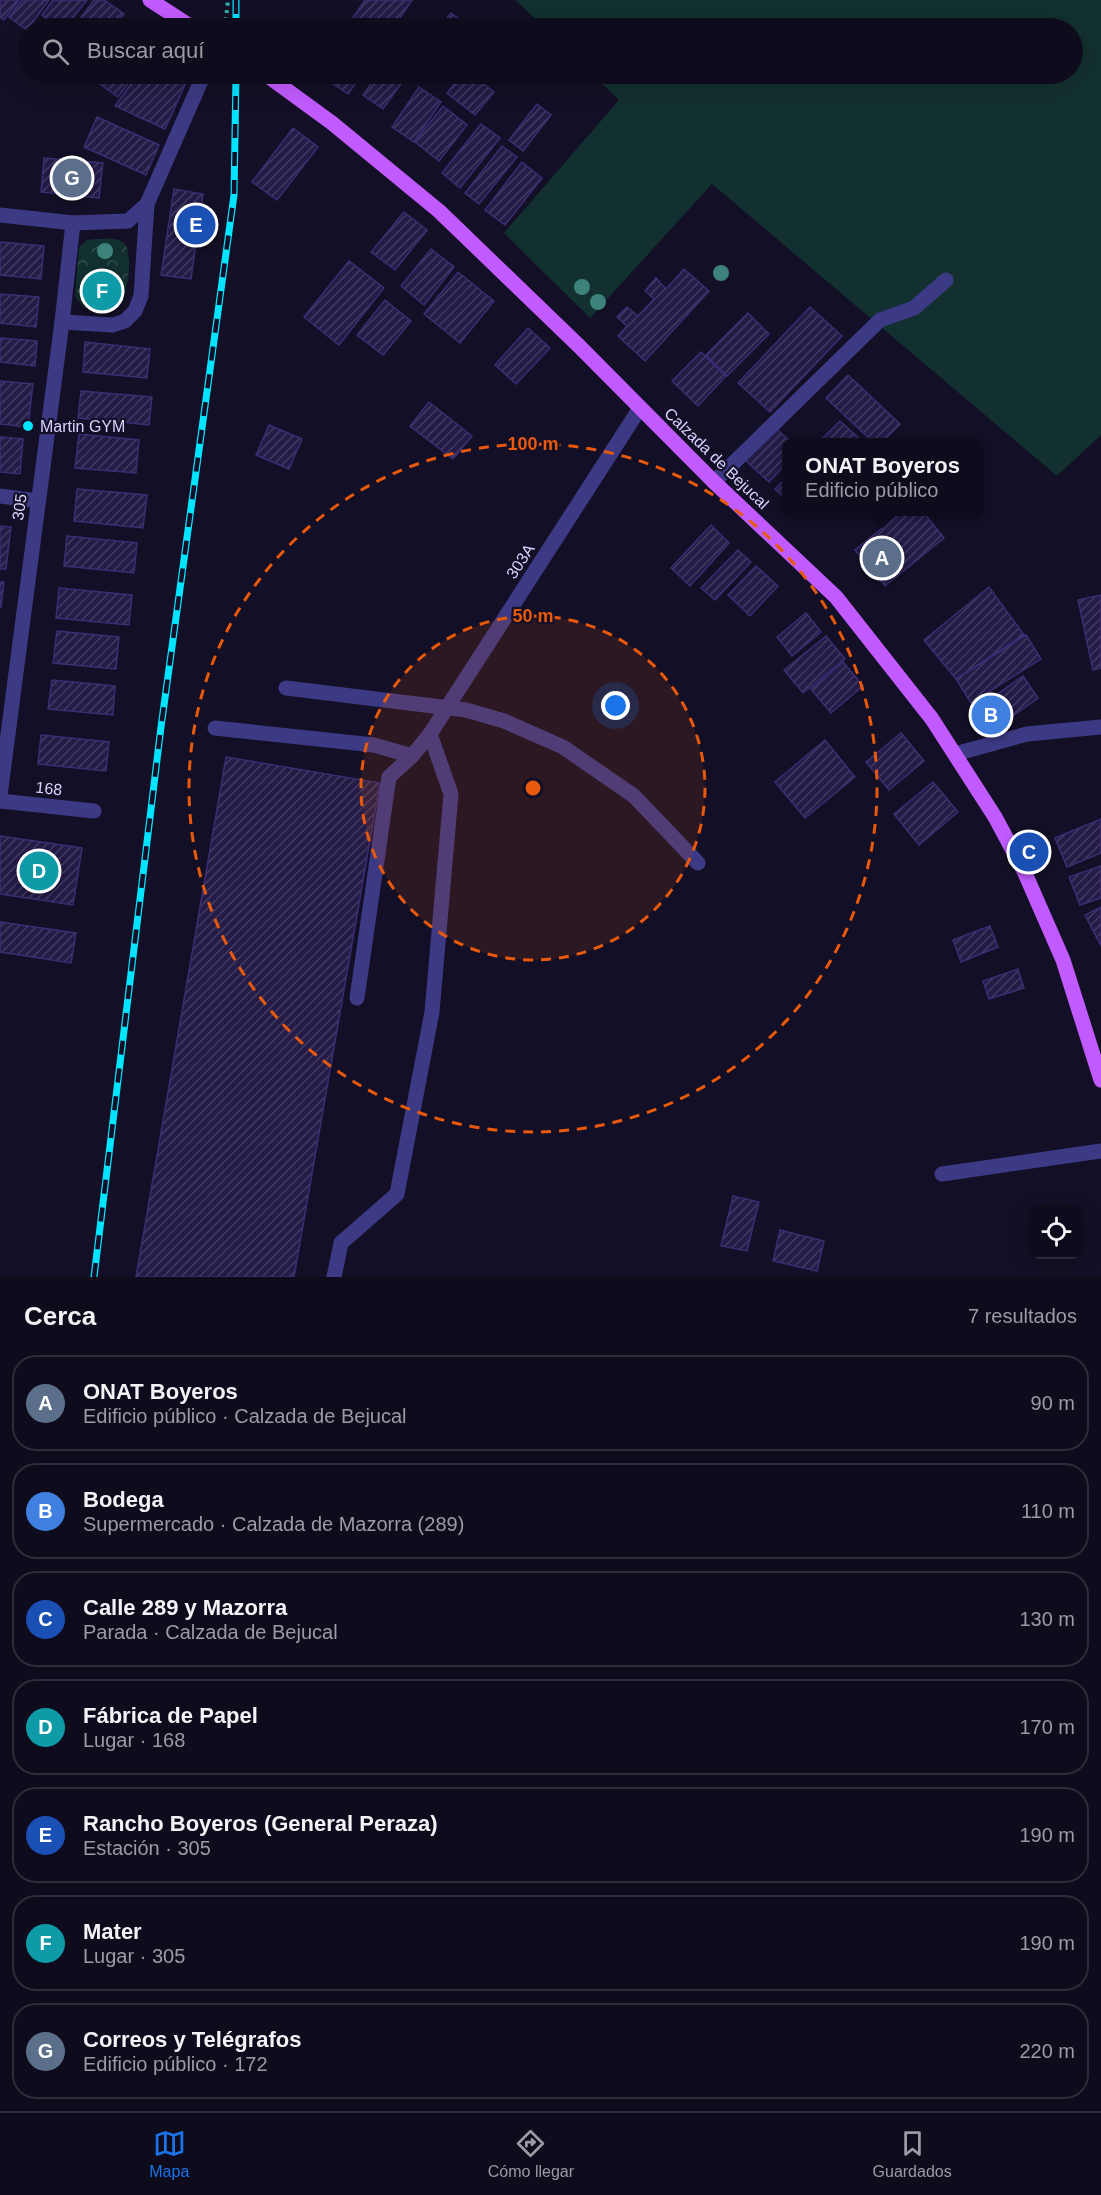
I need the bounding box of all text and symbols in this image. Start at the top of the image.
search box [18,18,1083,84]
icon: search [39,35,72,68]
text: Buscar aquí [87,38,204,63]
pin: G [52,156,92,201]
pin: E [176,202,216,248]
pin: F [82,268,122,314]
street label: Calzada de Bejucal [661,404,772,512]
place label: Martin GYM [40,418,125,435]
marker: Martin GYM [21,419,35,433]
text: 100 m [507,434,559,454]
popup [782,438,983,516]
text: ONAT Boyeros [805,453,960,478]
text: Edificio público [805,479,939,501]
street label: 305 [9,493,30,521]
pin: A [862,536,902,580]
street label: 303A [503,541,538,582]
text: 50 m [512,606,554,626]
your location [601,691,630,720]
pin: B [972,692,1010,738]
centre of rings [523,778,543,798]
street label: 168 [35,779,63,798]
pin: C [1010,830,1048,874]
pin: D [20,848,58,894]
map controls [1029,1205,1083,1259]
button: locate [1029,1205,1083,1259]
text: Cerca [24,1301,96,1331]
text: 7 resultados [968,1305,1077,1327]
text: ONAT Boyeros [83,1379,238,1404]
text: A [38,1392,53,1414]
text: 90 m [1031,1392,1075,1414]
text: Edificio público · Calzada de Bejucal [83,1405,407,1427]
text: Bodega [83,1487,164,1512]
text: B [38,1500,53,1522]
text: 110 m [1021,1500,1075,1522]
text: Supermercado · Calzada de Mazorra (289) [83,1513,464,1535]
text: Calle 289 y Mazorra [83,1595,287,1620]
text: C [38,1608,53,1630]
text: 130 m [1019,1608,1075,1630]
text: Parada · Calzada de Bejucal [83,1621,338,1643]
text: Fábrica de Papel [83,1703,258,1728]
text: D [38,1716,53,1738]
text: 170 m [1019,1716,1075,1738]
text: Lugar · 168 [83,1729,185,1751]
text: Rancho Boyeros (General Peraza) [83,1811,438,1836]
text: E [39,1824,52,1846]
text: 190 m [1019,1824,1075,1846]
text: Estación · 305 [83,1837,211,1859]
text: Mater [83,1919,142,1944]
text: F [39,1932,52,1954]
text: 190 m [1019,1932,1075,1954]
text: Lugar · 305 [83,1945,185,1967]
text: Correos y Telégrafos [83,2027,301,2052]
text: G [38,2040,53,2062]
text: 220 m [1019,2040,1075,2062]
text: Edificio público · 172 [83,2053,268,2075]
tab: Mapa [149,2127,189,2181]
tab: Cómo llegar [488,2127,574,2181]
tab: Guardados [873,2127,952,2181]

